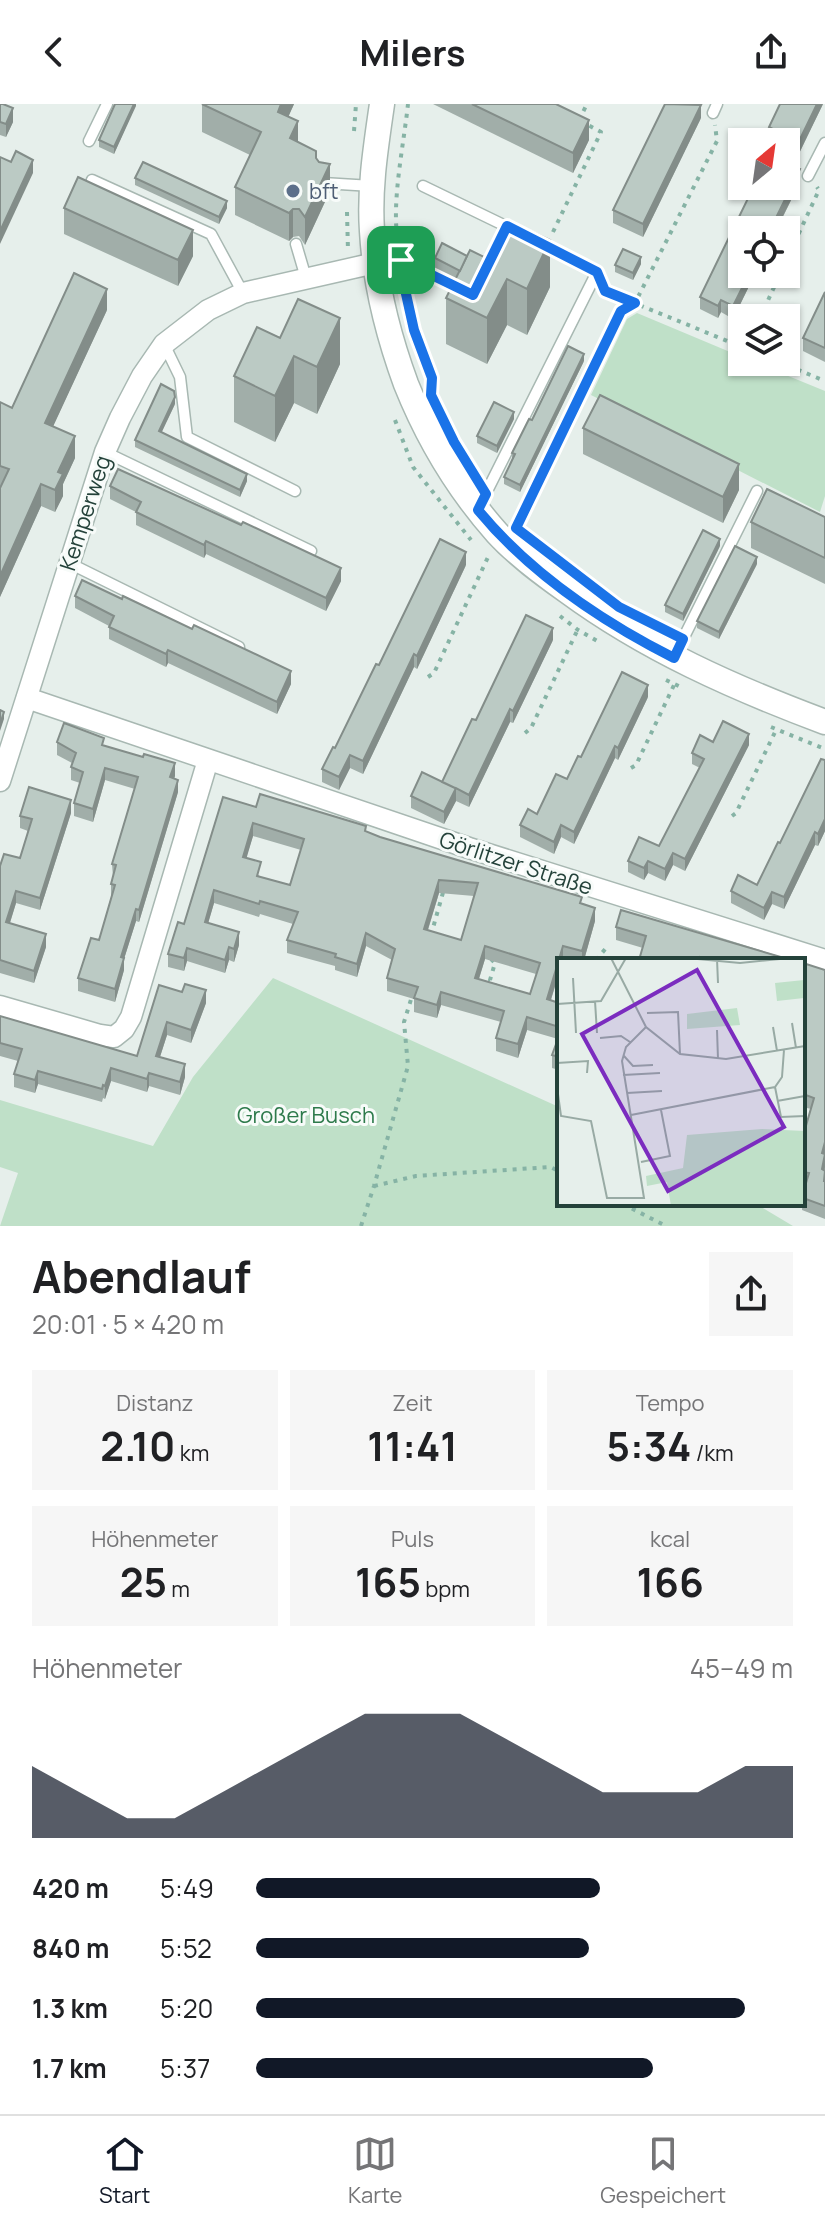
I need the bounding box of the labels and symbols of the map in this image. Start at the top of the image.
north arrow [728,128,800,200]
place label: bft [309,176,339,206]
marker: bft [284,182,302,200]
pin [367,226,435,294]
street label: Kemperweg [52,452,118,574]
street label: Görlitzer Straße [435,824,597,902]
inset map [557,958,805,1206]
park label: Großer Busch [237,1100,375,1130]

